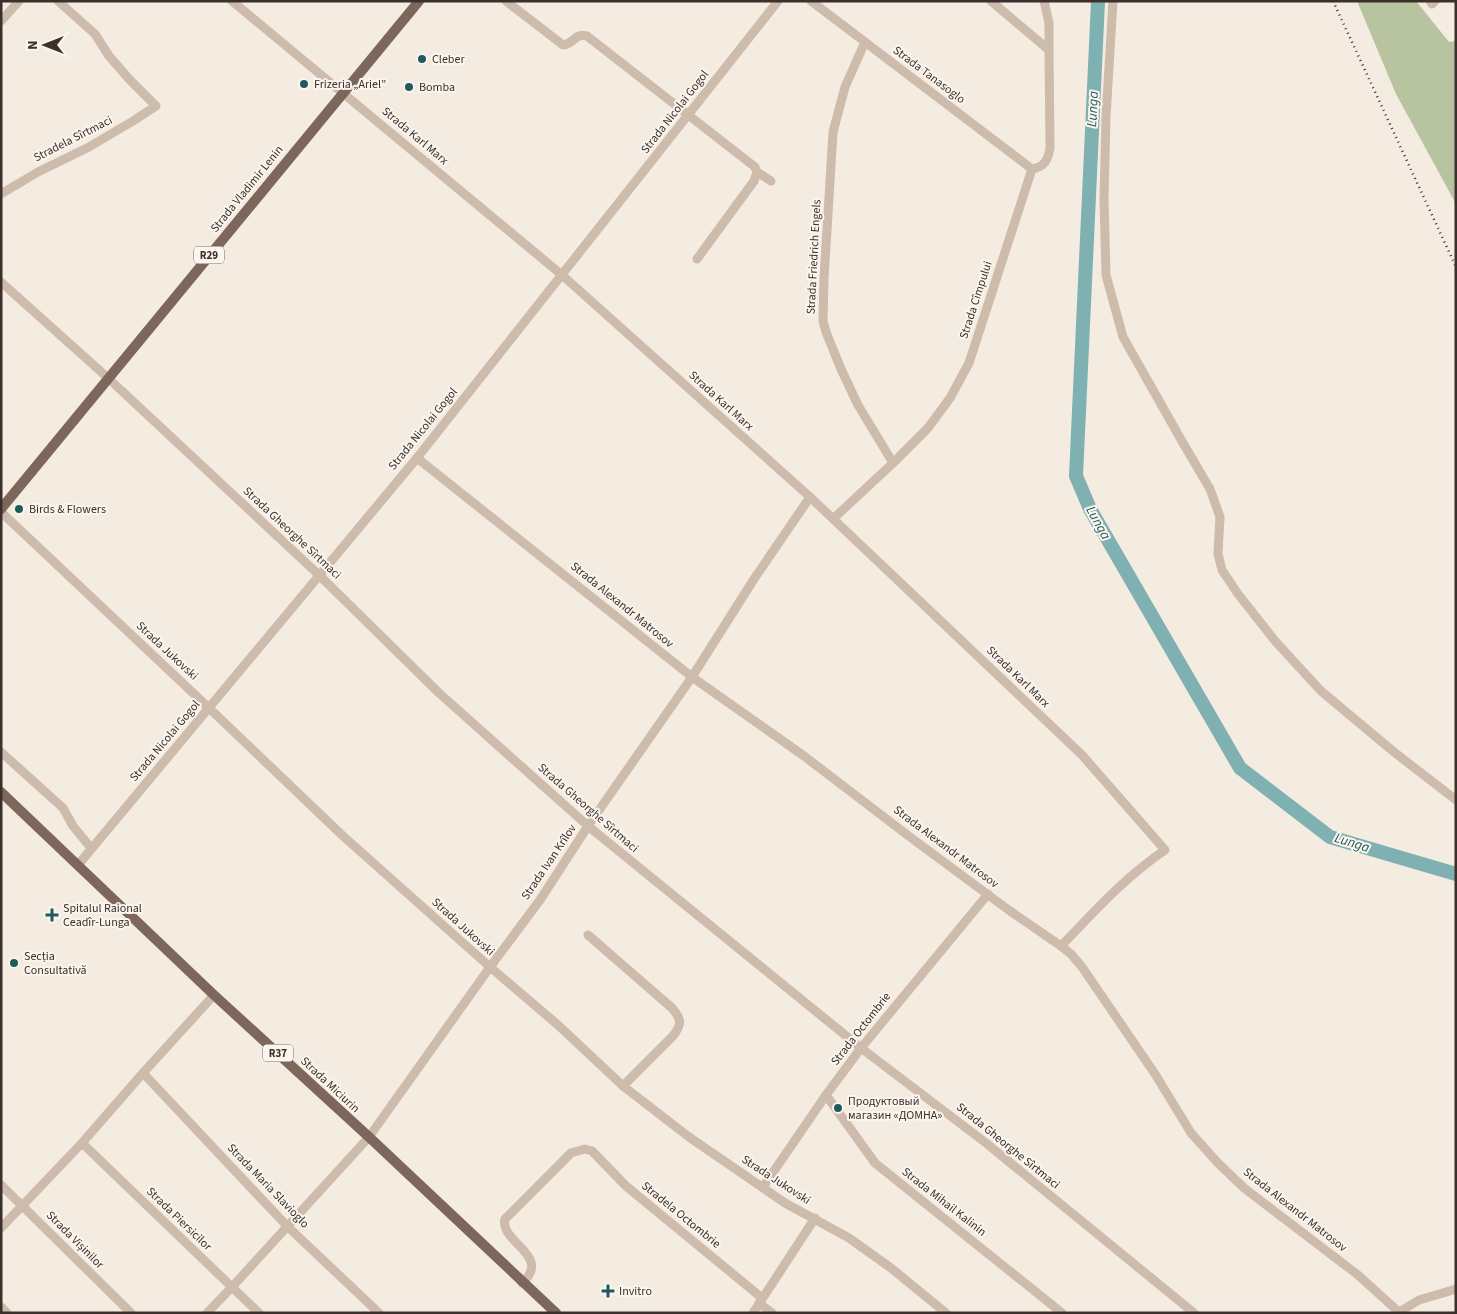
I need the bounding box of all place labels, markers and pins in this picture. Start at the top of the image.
place label: Cleber [432,51,465,68]
marker: Cleber [416,53,428,65]
place label: Frizeria „Ariel” [314,76,386,93]
marker: Frizeria „Ariel” [298,78,310,90]
place label: Bomba [419,79,455,96]
marker: Bomba [403,81,415,93]
place label: Birds & Flowers [29,501,106,518]
marker: Birds & Flowers [13,503,25,515]
place label: Spitalul Raional Ceadîr-Lunga [63,900,142,931]
marker: Spitalul Raional Ceadîr-Lunga [45,908,59,922]
place label: Secția Consultativă [24,948,87,979]
marker: Secția Consultativă [8,957,20,969]
place label: Продуктовый магазин «ДОМНА» [848,1093,943,1124]
marker: Продуктовый магазин «ДОМНА» [832,1102,844,1114]
place label: Invitro [619,1283,652,1300]
marker: Invitro [601,1284,615,1298]

